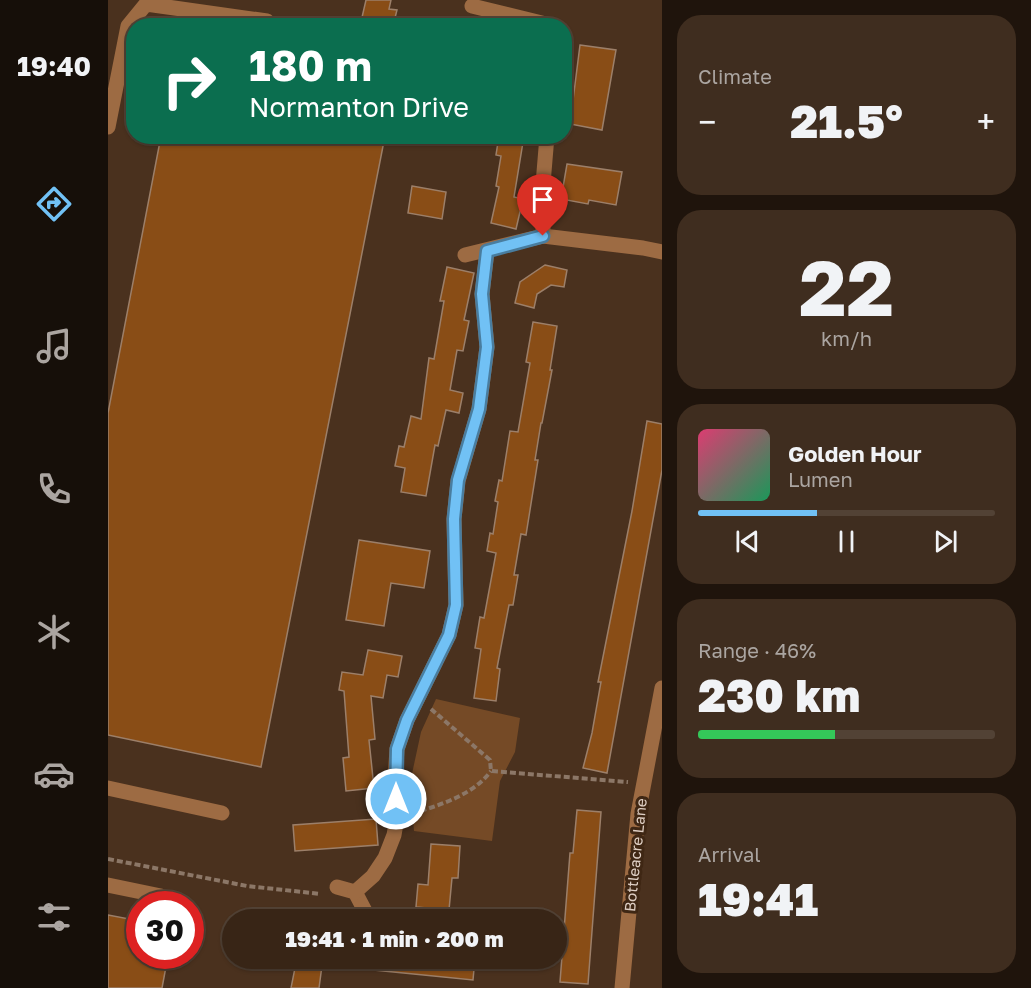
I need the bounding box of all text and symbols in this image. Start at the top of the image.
text: 180 m [249,40,372,90]
icon: right [150,42,228,120]
text: 19:40 [17,50,91,82]
text: Climate [698,64,772,88]
text: Normanton Drive [249,91,469,123]
text: 21.5° [790,94,903,148]
text: − [698,102,716,141]
text: + [977,102,995,141]
pin [517,174,568,236]
icon: directions [33,183,75,225]
icon: arrive [526,183,559,216]
text: 22 [799,240,894,333]
icon: music [33,325,75,367]
text: km/h [821,326,872,350]
text: Golden Hour [788,440,922,467]
text: Lumen [788,467,853,491]
icon: phone [33,468,75,510]
icon: previous [731,525,764,558]
icon: pause [830,525,863,558]
icon: next [929,525,962,558]
icon: climate [33,611,75,653]
text: Range · 46% [698,638,816,662]
text: 230 km [698,668,860,722]
icon: car [33,753,75,795]
position arrow [364,767,428,831]
street label: Bottleacre Lane [620,797,650,913]
text: Arrival [698,842,761,866]
text: 19:41 [698,872,818,926]
speed limit sign: 30 [126,891,204,969]
icon: filters [33,896,75,938]
text: 19:41 · 1 min · 200 m [285,925,504,952]

